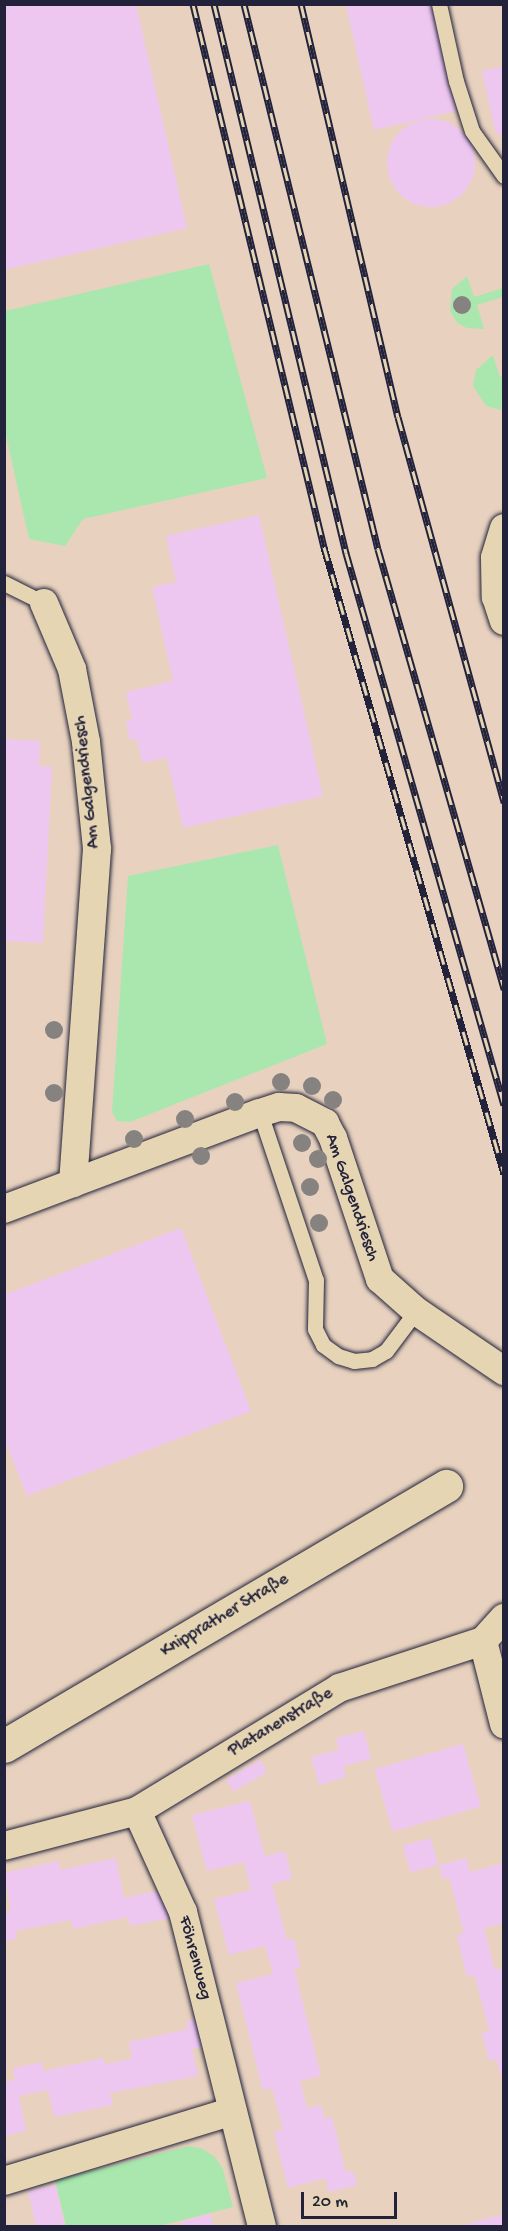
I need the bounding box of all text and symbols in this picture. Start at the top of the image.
street label: Am Galgendriesch [70,714,106,850]
street label: Am Galgendriesch [319,1131,383,1265]
street label: Knipprather Straße [157,1569,293,1663]
street label: Platanenstraße [225,1683,337,1763]
street label: Föhrenweg [172,1914,216,2002]
scale bar [304,2180,400,2218]
text: 20 m [312,2192,348,2213]

